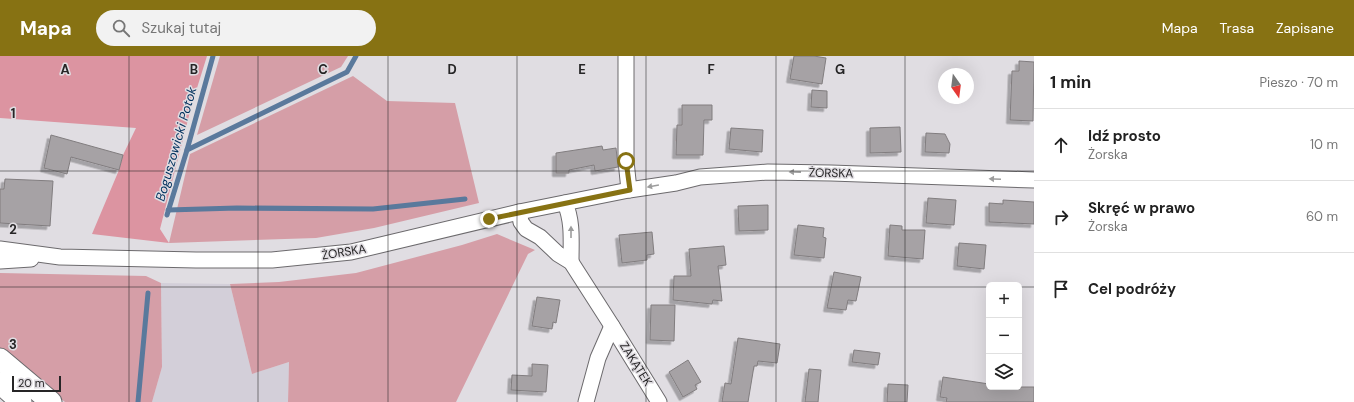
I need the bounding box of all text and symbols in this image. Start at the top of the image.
search box [96,10,376,46]
text: Mapa [20,16,72,41]
icon: search [110,17,132,39]
text: Szukaj tutaj [142,18,221,38]
text: Mapa [1162,19,1198,37]
text: Trasa [1220,19,1254,37]
text: Zapisane [1276,19,1334,37]
text: A [60,61,70,78]
text: B [190,61,198,78]
text: C [318,61,328,78]
text: D [447,61,457,78]
text: E [578,61,586,78]
text: F [707,61,715,78]
text: G [835,61,845,78]
north arrow [938,68,974,104]
text: 1 min [1050,71,1091,93]
text: Pieszo · 70 m [1260,74,1338,91]
water label: Boguszowicki Potok [152,85,201,203]
text: 1 [11,105,15,122]
text: Idź prosto [1088,126,1161,146]
icon: ahead [1050,134,1072,156]
text: 10 m [1310,136,1338,153]
text: Żorska [1088,146,1128,163]
route start [617,152,635,170]
street label: ŻORSKA [809,165,853,181]
one-way arrow [788,169,801,175]
one-way arrow [988,176,1001,182]
one-way arrow [646,183,659,189]
text: Skręć w prawo [1088,198,1195,218]
icon: right [1050,206,1072,228]
text: 60 m [1306,208,1338,225]
route end [480,210,498,228]
text: Żorska [1088,218,1128,235]
text: 2 [9,221,17,238]
one-way arrow [568,225,574,238]
street label: ŻORSKA [321,241,367,263]
icon: arrive [1050,278,1072,300]
text: Cel podróży [1088,279,1176,299]
map controls [986,282,1022,390]
button: + [986,282,1022,318]
button: − [986,318,1022,354]
text: 3 [9,336,17,353]
street label: ZAKĄTEK [616,339,656,389]
button: layers [986,354,1022,390]
scale bar [12,374,61,393]
text: 20 m [18,376,44,390]

